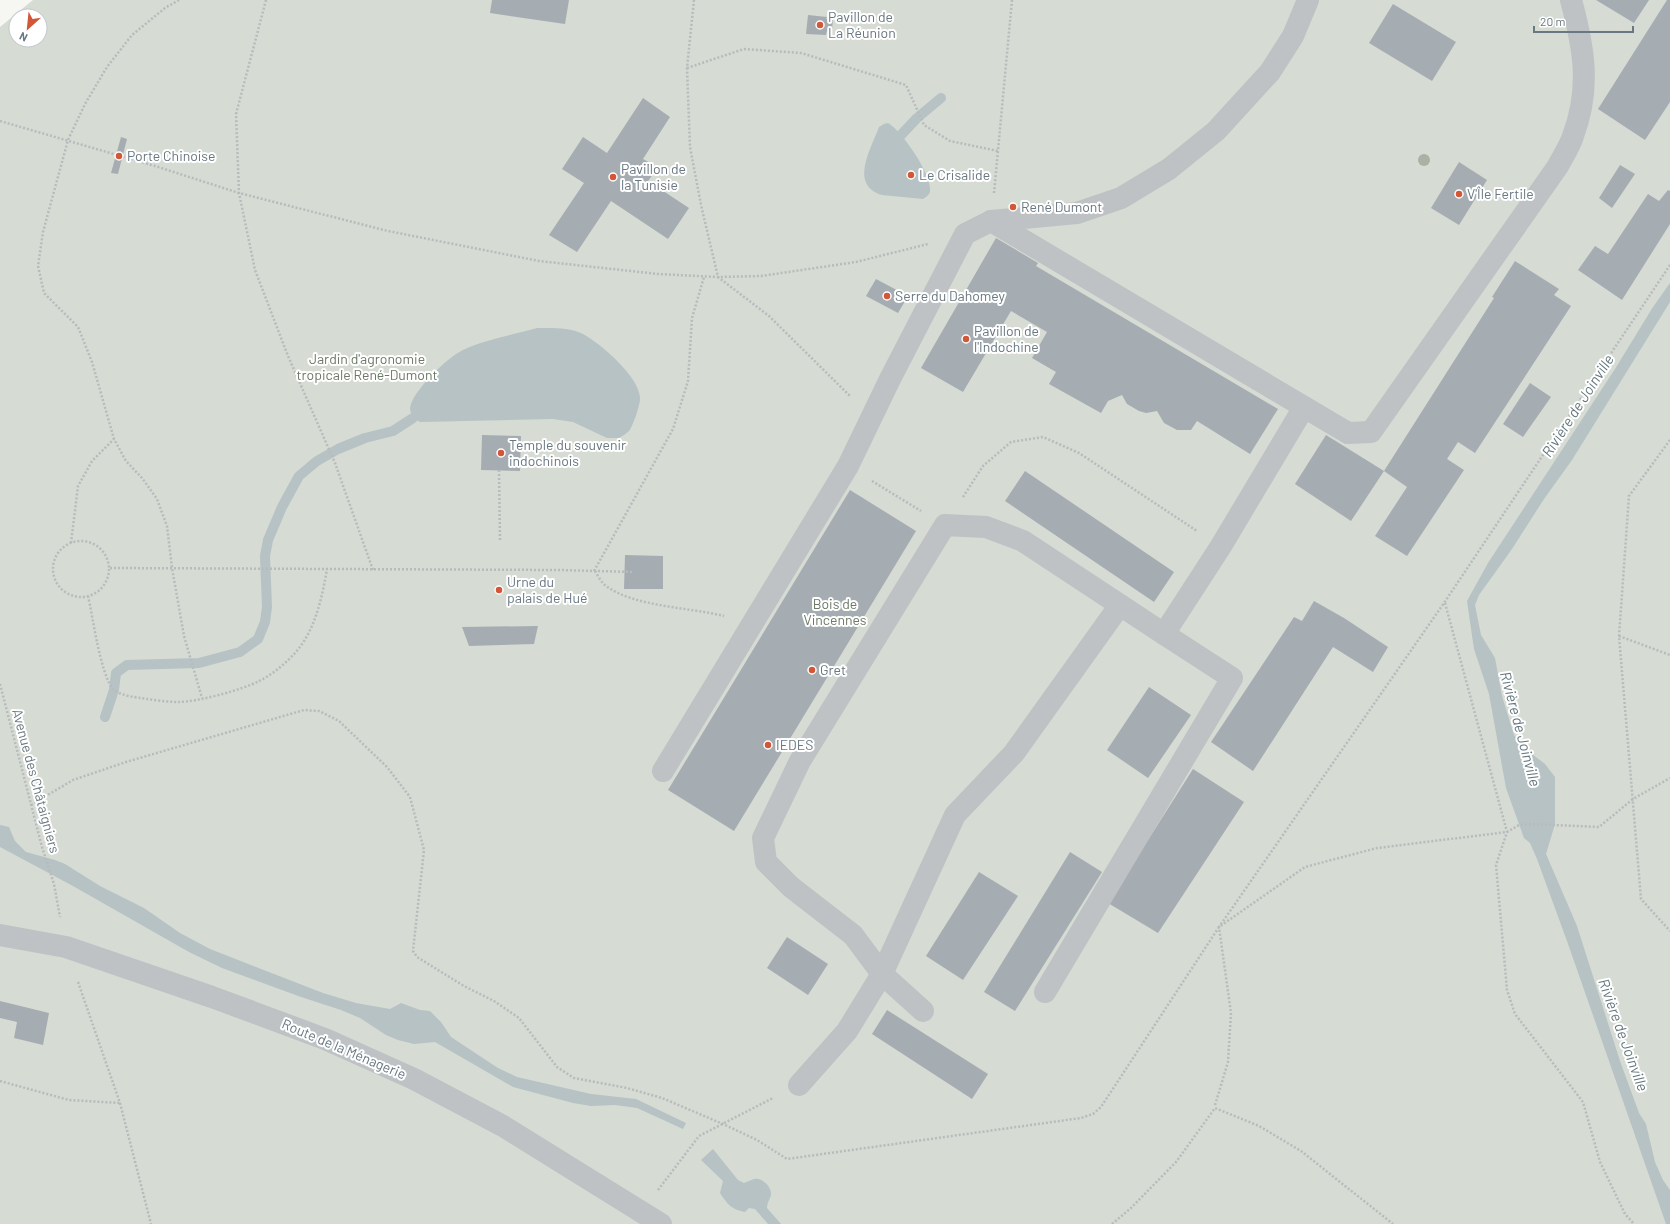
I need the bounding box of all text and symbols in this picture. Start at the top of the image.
north arrow [8,8,48,48]
place label: Pavillon de La Réunion [828,8,896,41]
scale bar [1534,8,1633,34]
text: 20 m [1540,14,1566,28]
marker: Pavillon de La Réunion [815,20,825,30]
text: N [17,30,29,45]
place label: Porte Chinoise [127,147,216,164]
marker: Porte Chinoise [114,151,124,161]
place label: Pavillon de la Tunisie [621,160,686,193]
place label: Le Crisalide [919,166,990,183]
marker: Le Crisalide [906,170,916,180]
marker: Pavillon de la Tunisie [608,172,618,182]
place label: V'Île Fertile [1467,185,1534,202]
marker: V'Île Fertile [1454,189,1464,199]
place label: René Dumont [1021,198,1102,215]
marker: René Dumont [1008,202,1018,212]
place label: Serre du Dahomey [895,287,1006,304]
marker: Serre du Dahomey [882,291,892,301]
place label: Pavillon de l'Indochine [974,322,1039,355]
marker: Pavillon de l'Indochine [961,334,971,344]
park label: Jardin d'agronomie tropicale René-Dumont [296,350,438,383]
water label: Rivière de Joinville [1537,351,1617,460]
place label: Temple du souvenir indochinois [509,436,626,469]
marker: Temple du souvenir indochinois [496,448,506,458]
place label: Urne du palais de Hué [507,573,587,606]
marker: Urne du palais de Hué [494,585,504,595]
park label: Bois de Vincennes [803,595,867,628]
place label: Gret [820,661,846,678]
marker: Gret [807,665,817,675]
water label: Rivière de Joinville [1497,669,1545,788]
street label: Avenue des Châtaigniers [9,707,64,855]
place label: IEDES [776,736,813,753]
marker: IEDES [763,740,773,750]
water label: Rivière de Joinville [1595,976,1653,1094]
street label: Route de la Ménagerie [280,1015,409,1082]

